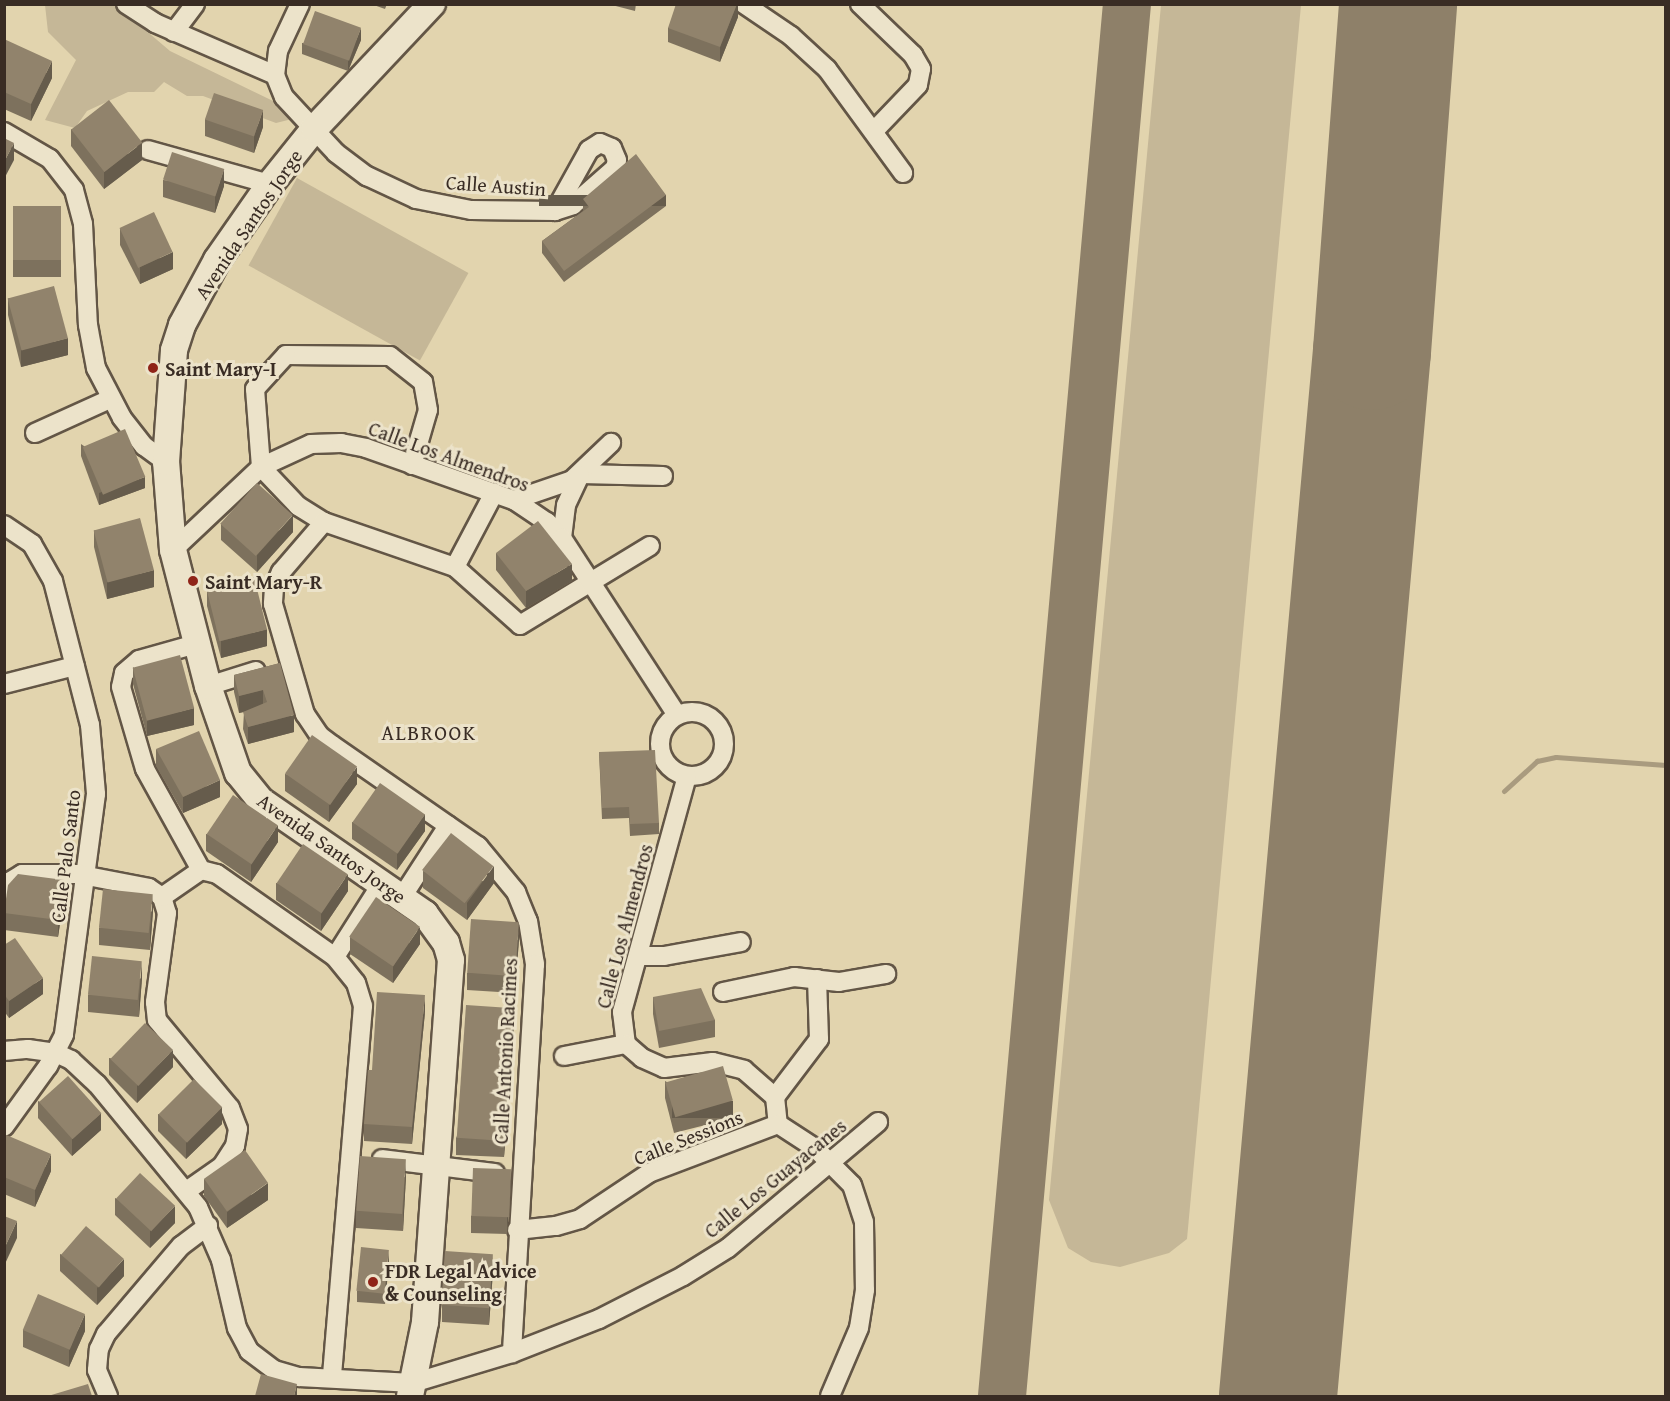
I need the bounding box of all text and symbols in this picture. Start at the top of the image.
street label: Avenida Santos Jorge [189,145,307,303]
street label: Calle Austin [445,170,547,200]
place label: Saint Mary-I [165,356,277,380]
marker: Saint Mary-I [146,361,160,375]
street label: Calle Los Almendros [365,416,533,496]
place label: Saint Mary-R [205,569,322,593]
marker: Saint Mary-R [186,574,200,588]
district label: ALBROOK [381,720,477,746]
street label: Calle Palo Santo [45,788,85,924]
street label: Avenida Santos Jorge [253,788,411,908]
street label: Calle Los Almendros [591,841,657,1011]
street label: Calle Antonio Racimes [488,957,522,1145]
street label: Calle Sessions [630,1104,746,1170]
street label: Calle Los Guayacanes [699,1113,851,1243]
place label: FDR Legal Advice & Counseling [385,1258,537,1305]
marker: FDR Legal Advice & Counseling [366,1275,380,1289]

